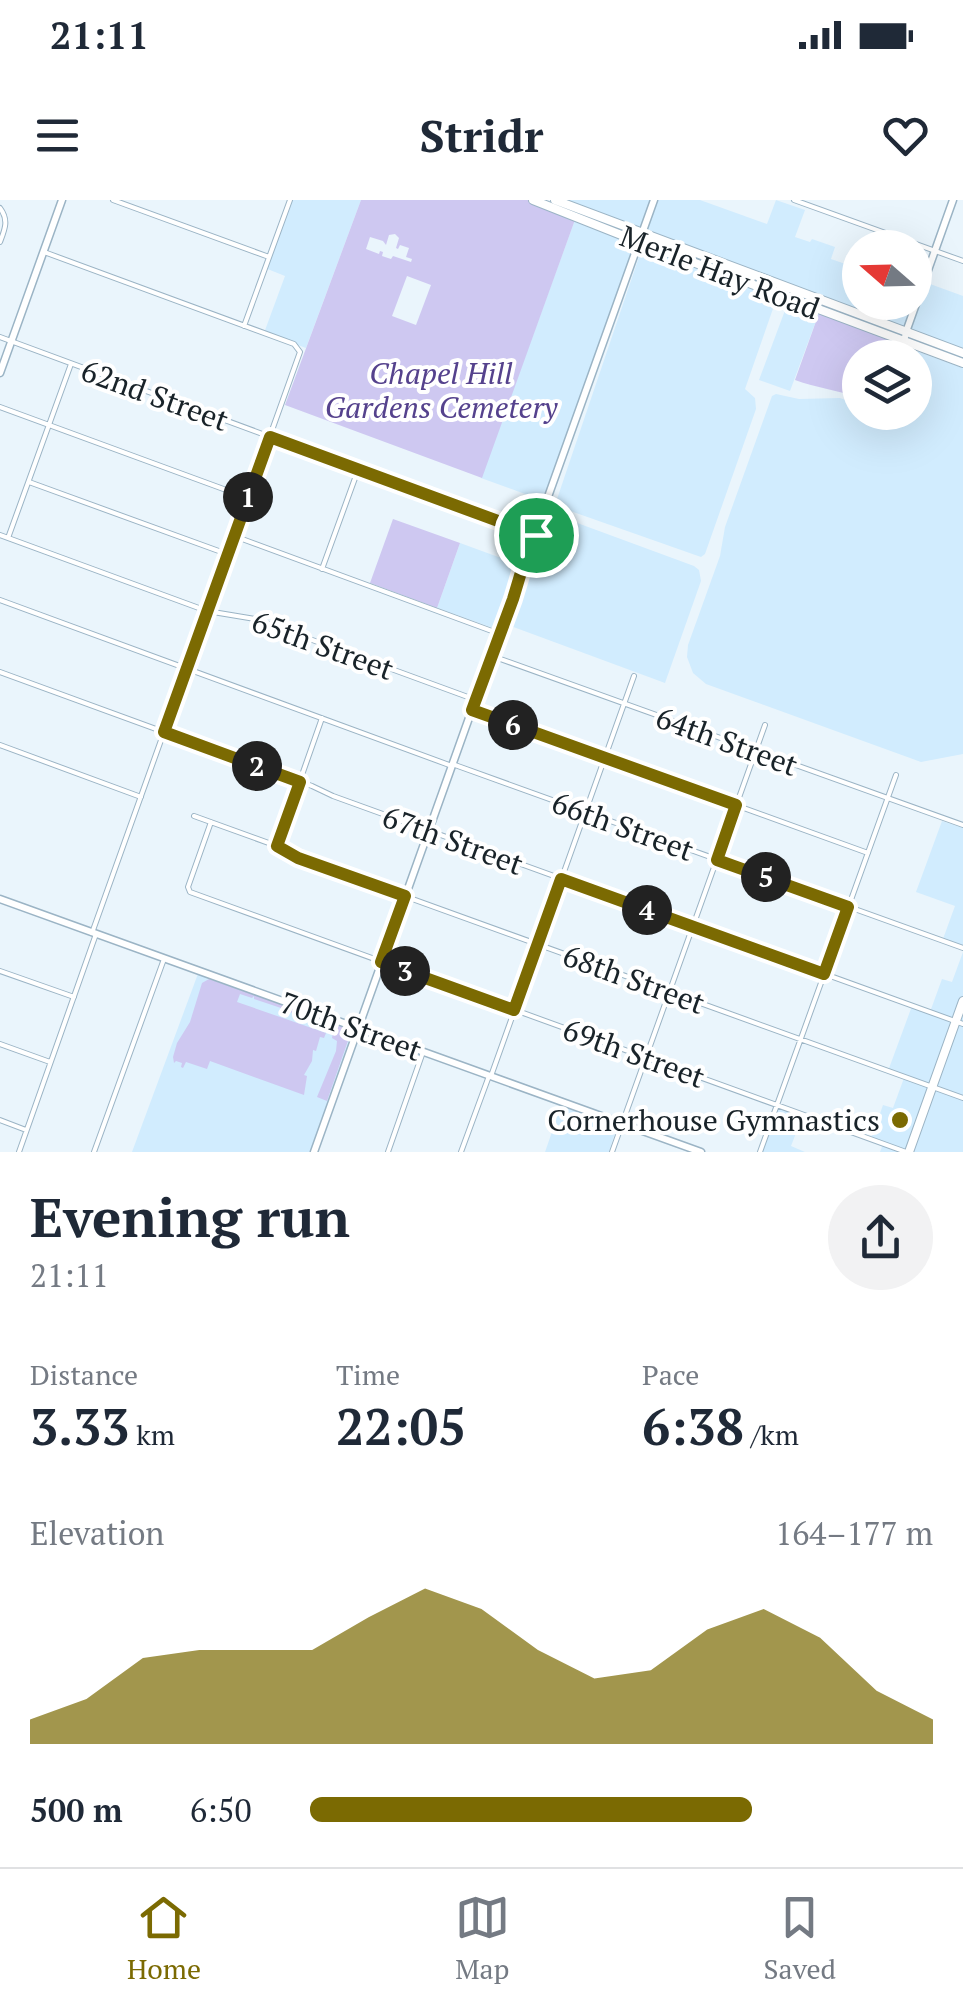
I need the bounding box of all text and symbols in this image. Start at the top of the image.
text: 21:11 [50,10,149,60]
text: Stridr [420,105,543,165]
icon: menu [30,108,85,163]
icon: heart [878,108,933,163]
street label: Merle Hay Road [615,216,825,328]
north arrow [842,230,932,320]
map controls [842,230,932,430]
button: layers [842,340,932,430]
street label: 62nd Street [76,350,234,440]
park label: Chapel Hill Gardens Cemetery [325,353,559,427]
pin: 1 [223,472,273,522]
text: 1 [240,478,256,515]
pin [494,493,579,578]
icon: arrive [509,508,564,563]
street label: 65th Street [247,601,399,689]
street label: 64th Street [651,697,803,785]
pin: 6 [488,700,538,750]
text: 6 [505,706,521,743]
pin: 2 [232,741,282,791]
text: 2 [249,747,265,784]
street label: 66th Street [547,782,699,870]
street label: 67th Street [377,796,529,884]
pin: 5 [741,852,791,902]
text: 5 [758,858,774,895]
pin: 4 [622,885,672,935]
text: 4 [639,891,655,928]
street label: 68th Street [558,935,710,1023]
pin: 3 [380,946,430,996]
text: 3 [397,952,413,989]
street label: 70th Street [275,982,427,1070]
street label: 69th Street [558,1009,710,1097]
place label: Cornerhouse Gymnastics [547,1100,880,1140]
marker: Cornerhouse Gymnastics [889,1109,911,1131]
text: Evening run [30,1180,350,1253]
button: share [828,1185,933,1290]
text: 21:11 [30,1254,109,1296]
text: Distance [30,1356,138,1393]
text: Time [336,1356,400,1393]
text: Pace [642,1356,699,1393]
text: 3.33 [30,1393,130,1459]
text: 22:05 [336,1393,466,1459]
text: 6:38 [642,1393,744,1459]
text: km [130,1416,175,1453]
text: /km [744,1416,799,1453]
text: Elevation [30,1512,164,1554]
text: 164–177 m [775,1512,933,1554]
text: 500 m [30,1789,122,1831]
text: 6:50 [190,1789,252,1831]
tab: Home [127,1890,201,1987]
tab: Map [455,1890,510,1987]
tab: Saved [764,1890,836,1987]

